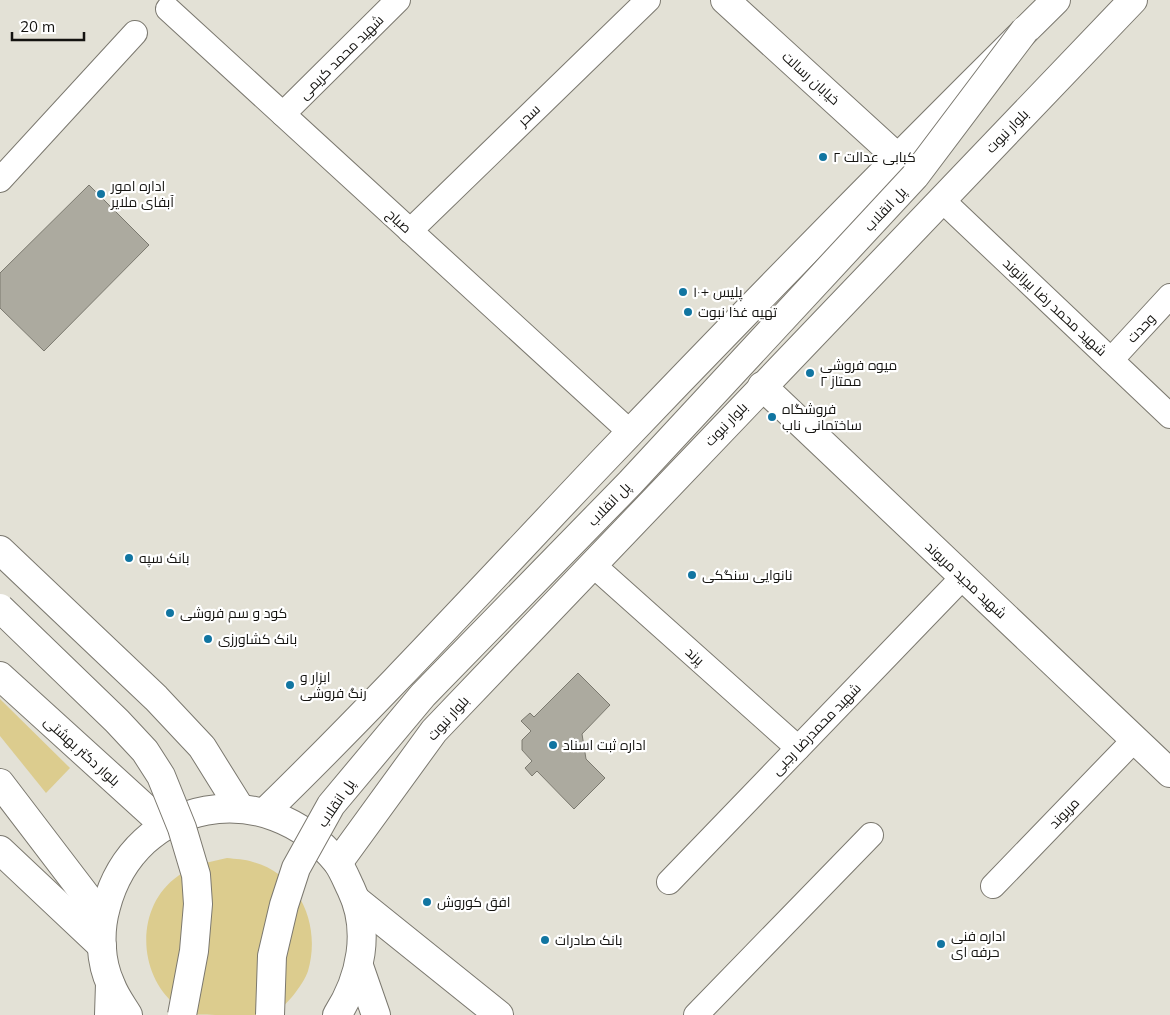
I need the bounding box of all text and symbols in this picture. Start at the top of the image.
scale bar [12,10,85,42]
street label: شهید محمد کریمی [295,11,387,103]
text: 20 m [20,17,55,36]
street label: خیابان رسالت [778,47,844,109]
street label: سحر [513,100,544,131]
street label: بلوار نبوت [982,105,1032,157]
place label: کبابی عدالت ۲ [833,148,916,166]
marker: کبابی عدالت ۲ [817,151,829,163]
place label: اداره امور آبفای ملایر [110,177,174,211]
street label: پل انقلاب [860,183,911,236]
marker: اداره امور آبفای ملایر [95,188,107,200]
street label: صباح [383,205,415,237]
street label: شهید محمد رضا بیرانوند [999,254,1111,360]
place label: پلیس +۱۰ [693,283,743,302]
marker: پلیس +۱۰ [677,286,689,298]
place label: تهیه غذا نبوت [698,303,777,321]
marker: تهیه غذا نبوت [682,306,694,318]
street label: وحدت [1123,309,1159,347]
place label: میوه فروشی ممتاز ۲ [820,356,897,390]
marker: میوه فروشی ممتاز ۲ [804,367,816,379]
street label: بلوار نبوت [701,398,751,450]
place label: فروشگاه ساختمانی ناب [782,400,862,434]
marker: فروشگاه ساختمانی ناب [766,411,778,423]
street label: پل انقلاب [584,478,635,530]
street label: شهید مجید مریوند [921,538,1011,622]
place label: بانک سپه [139,549,189,568]
marker: بانک سپه [123,552,135,564]
place label: نانوایی سنگکی [702,566,792,584]
marker: نانوایی سنگکی [686,569,698,581]
place label: کود و سم فروشی [180,604,287,623]
marker: کود و سم فروشی [164,607,176,619]
place label: بانک کشاورزی [218,630,297,648]
marker: بانک کشاورزی [202,633,214,645]
street label: پرند [681,643,708,670]
place label: ابزار و رنگ فروشی [300,668,367,702]
marker: ابزار و رنگ فروشی [284,679,296,691]
street label: شهید محمدرضا رجبی [767,679,865,779]
street label: بلوار نبوت [423,692,473,744]
street label: بلوار دکتر بهشتی [40,712,124,790]
place label: اداره ثبت اسناد [563,736,646,754]
marker: اداره ثبت اسناد [547,739,559,751]
street label: پل انقلاب [313,775,360,831]
street label: مریوند [1045,794,1083,832]
place label: افق کوروش [437,893,511,911]
marker: افق کوروش [421,896,433,908]
place label: اداره فنی حرفه ای [951,927,1006,961]
place label: بانک صادرات [555,931,623,949]
marker: بانک صادرات [539,934,551,946]
marker: اداره فنی حرفه ای [935,938,947,950]

